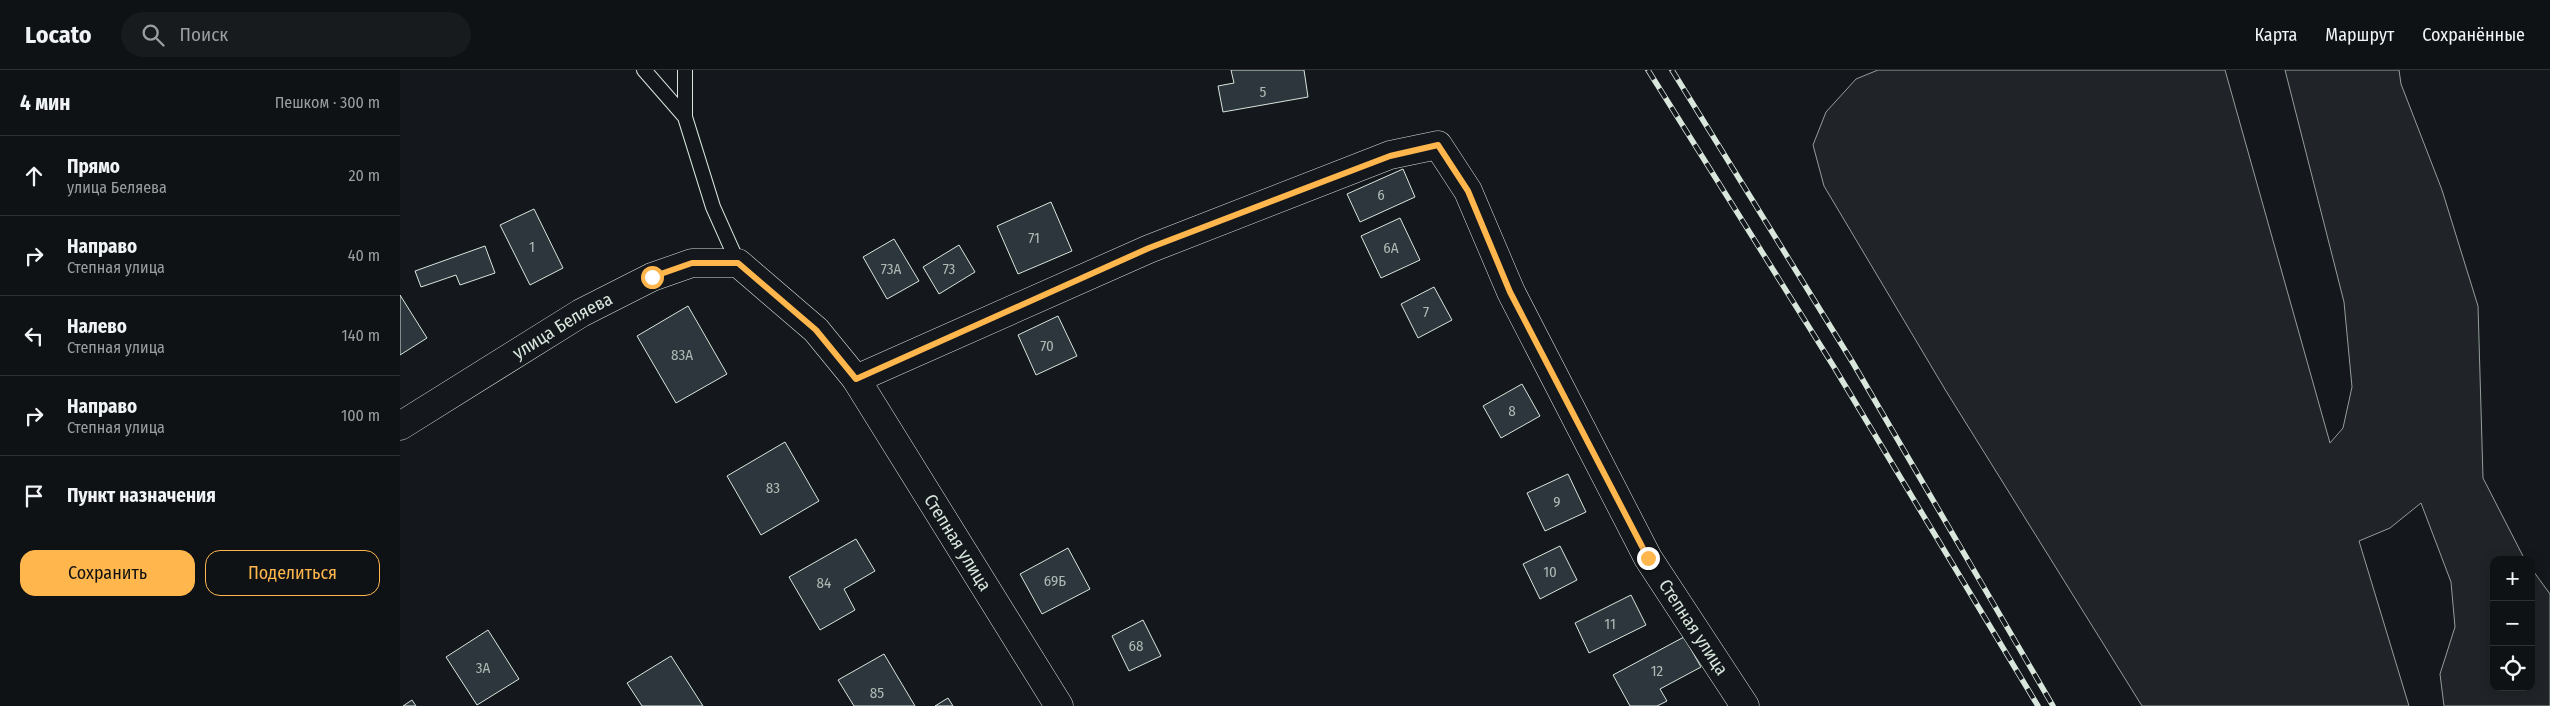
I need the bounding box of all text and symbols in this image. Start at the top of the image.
search box [121,12,471,57]
text: Locato [25,21,91,49]
icon: search [139,21,167,49]
text: Поиск [179,23,228,46]
text: Карта [2254,24,2297,46]
text: Маршрут [2325,24,2394,46]
text: Сохранённые [2422,24,2525,46]
house number: 5 [1260,83,1267,101]
text: 4 мин [20,90,70,116]
text: Пешком · 300 m [275,93,380,112]
text: Прямо [67,155,120,178]
icon: ahead [20,162,48,190]
text: 20 m [349,166,380,185]
text: улица Беляева [67,178,167,197]
house number: 6 [1377,186,1385,204]
house number: 71 [1028,229,1040,247]
text: Направо [67,235,137,258]
house number: 1 [529,238,535,256]
house number: 6А [1383,239,1399,257]
icon: right [20,242,48,270]
text: 40 m [348,246,380,265]
text: Степная улица [67,258,165,277]
house number: 73А [881,260,901,278]
house number: 73 [943,260,956,278]
route start [641,266,664,289]
street label: улица Беляева [509,288,616,364]
house number: 7 [1423,303,1429,321]
text: Налево [67,315,127,338]
icon: left [20,322,48,350]
text: 140 m [342,326,380,345]
house number: 70 [1040,337,1054,355]
text: Степная улица [67,338,165,357]
house number: 83А [671,346,693,364]
text: Направо [67,395,137,418]
icon: right [20,402,48,430]
house number: 8 [1508,402,1516,420]
text: 100 m [341,406,380,425]
text: Степная улица [67,418,165,437]
house number: 83 [766,479,780,497]
icon: arrive [20,482,48,510]
text: Пункт назначения [67,484,216,507]
street label: Степная улица [919,490,996,595]
house number: 9 [1553,493,1561,511]
route end [1637,547,1660,570]
button: Сохранить [20,550,195,596]
button: Поделиться [205,550,380,596]
map controls [2490,556,2535,691]
button: + [2490,556,2535,601]
house number: 10 [1543,563,1557,581]
house number: 69Б [1044,572,1066,590]
house number: 84 [817,574,831,592]
street label: Степная улица [1654,575,1733,680]
button: − [2490,601,2535,646]
house number: 11 [1604,615,1616,633]
house number: 68 [1129,637,1143,655]
button: locate [2490,646,2535,691]
house number: 3А [476,659,490,677]
house number: 12 [1651,662,1664,680]
house number: 85 [870,684,884,702]

